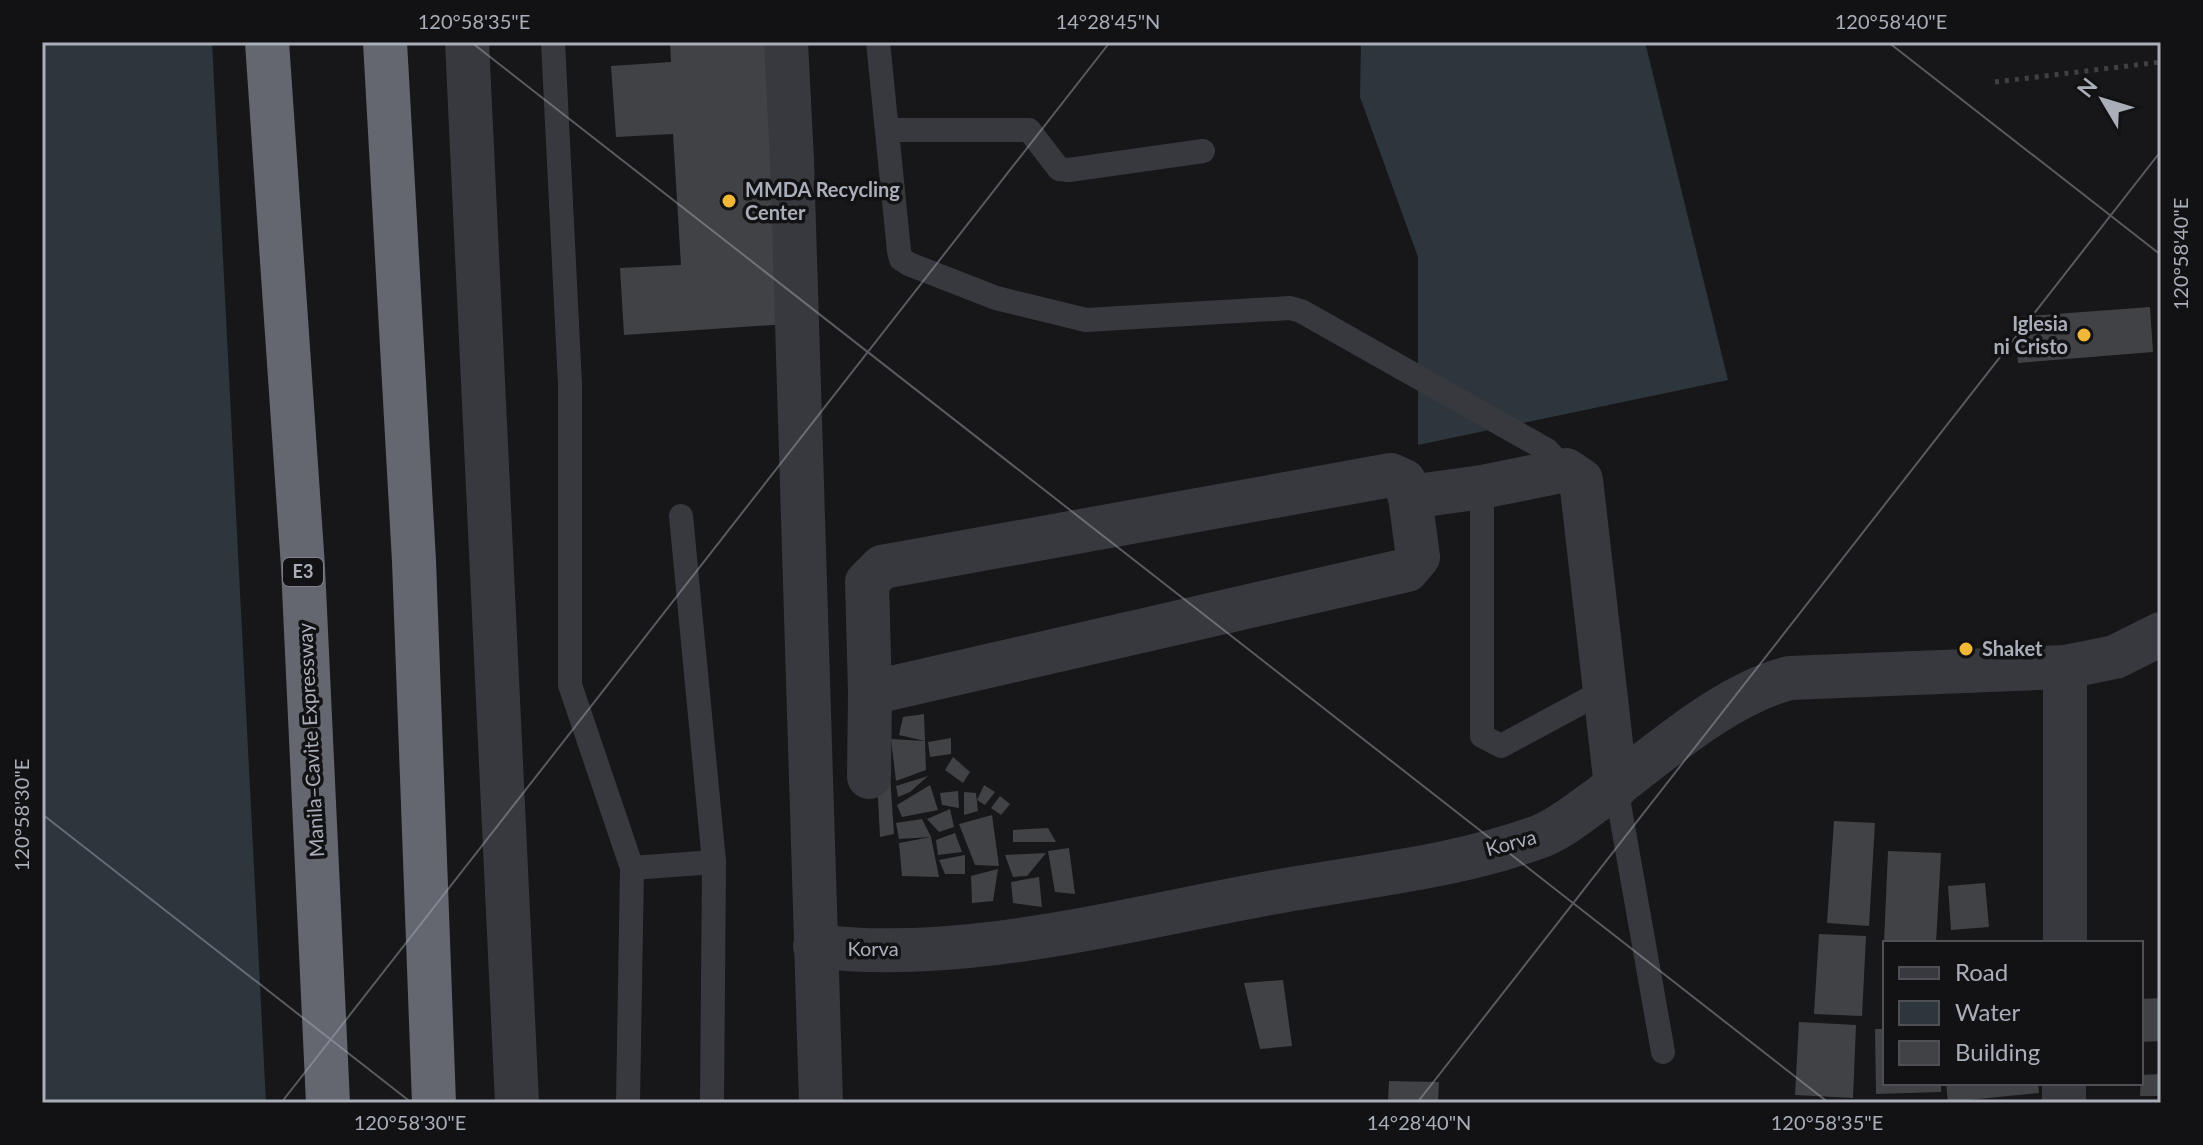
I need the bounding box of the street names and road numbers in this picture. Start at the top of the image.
road number: E3 [283,558,323,586]
street label: Manila–Cavite Expressway [292,622,328,858]
street label: Korva [1483,824,1539,860]
street label: Korva [847,936,899,960]

